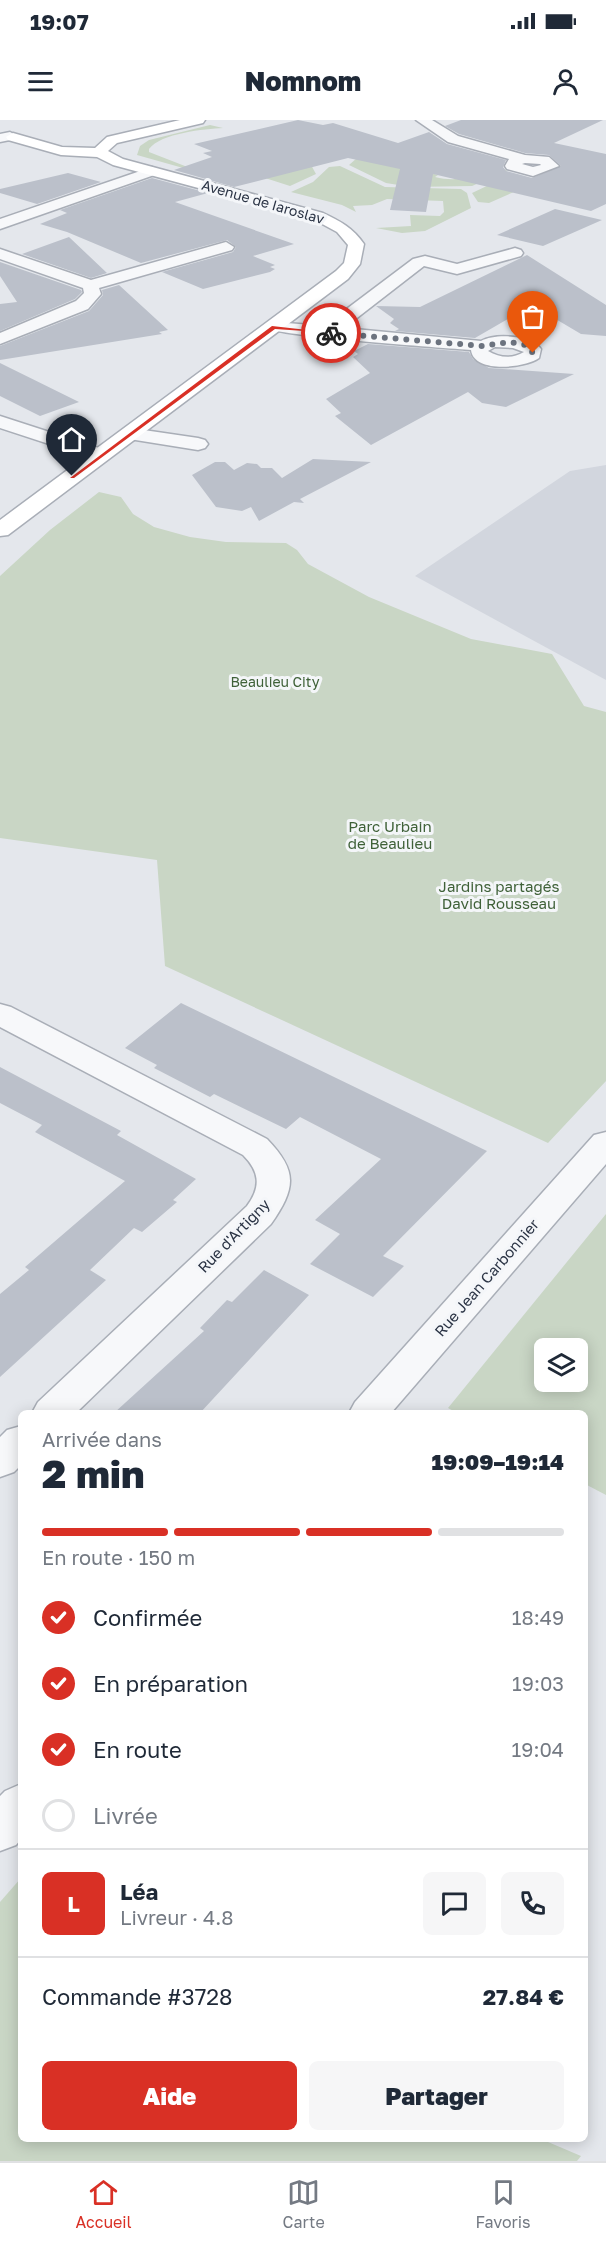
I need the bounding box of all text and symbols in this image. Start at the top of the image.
text: 19:07 [30,8,89,35]
icon: menu [24,65,57,98]
text: Nomnom [245,65,361,97]
icon: person [549,65,582,98]
street label: Avenue de Iaroslav [200,176,326,227]
pin [507,291,558,353]
icon: bag [516,300,549,333]
courier [301,303,361,363]
icon: bike [315,317,348,350]
pin [46,414,97,476]
icon: home [55,423,88,456]
park label: Beaulieu City [230,673,320,690]
park label: Parc Urbain de Beaulieu [348,817,432,852]
park label: Jardins partagés David Rousseau [439,877,559,912]
street label: Rue d'Artigny [194,1194,273,1276]
street label: Rue Jean Carbonnier [430,1215,542,1340]
map controls [534,1338,588,1392]
button: layers [534,1338,588,1392]
text: Arrivée dans [42,1427,162,1451]
text: 19:09–19:14 [431,1448,564,1475]
text: 2 min [42,1450,145,1497]
text: En route · 150 m [42,1545,195,1569]
icon: check [42,1601,75,1634]
text: Confirmée [93,1604,202,1631]
text: 18:49 [512,1605,564,1629]
icon: check [42,1667,75,1700]
text: En préparation [93,1670,248,1697]
text: 19:03 [512,1671,564,1695]
icon: check [42,1733,75,1766]
text: En route [93,1736,182,1763]
text: 19:04 [512,1737,564,1761]
text: Livrée [93,1802,158,1829]
button: chat [423,1872,486,1935]
button: phone [501,1872,564,1935]
text: Léa [120,1878,158,1905]
text: L [67,1890,80,1917]
text: Livreur · 4.8 [120,1905,233,1929]
text: Commande #3728 [42,1983,233,2010]
text: 27.84 € [483,1983,564,2010]
button: Aide [42,2061,297,2130]
button: Partager [309,2061,564,2130]
tab: Accueil [75,2176,132,2232]
tab: Carte [283,2176,325,2232]
tab: Favoris [475,2176,531,2232]

